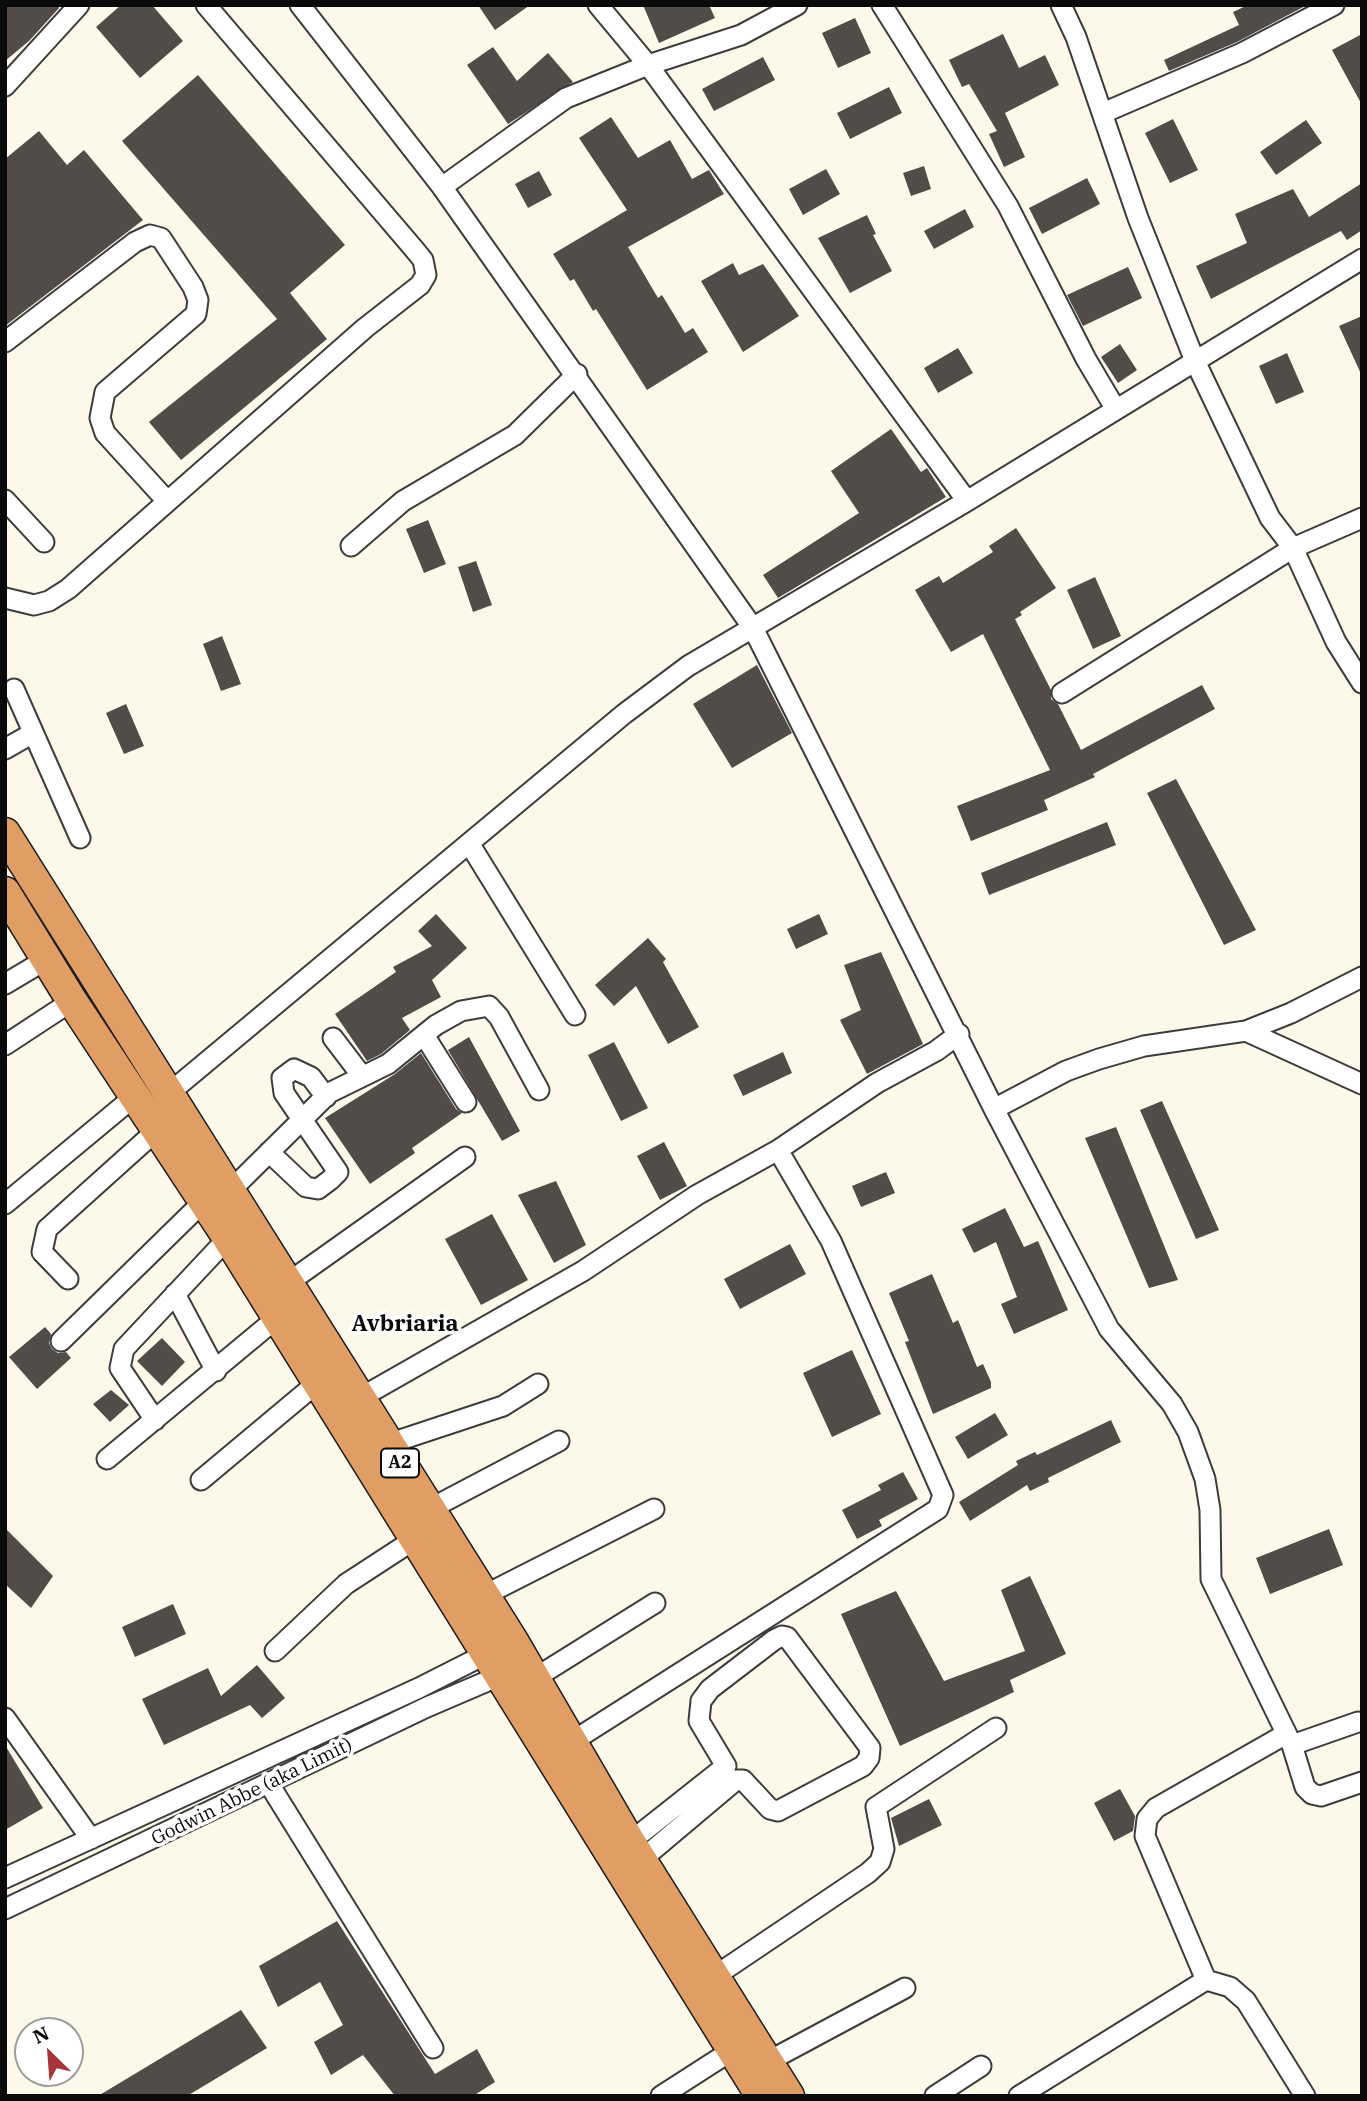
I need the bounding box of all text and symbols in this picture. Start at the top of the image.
district label: Avbriaria [351,1310,459,1338]
road number: A2 [381,1448,419,1478]
street label: Godwin Abbe (aka Limit) [148,1733,356,1851]
north arrow [14,2017,84,2087]
text: N [29,2021,53,2049]

